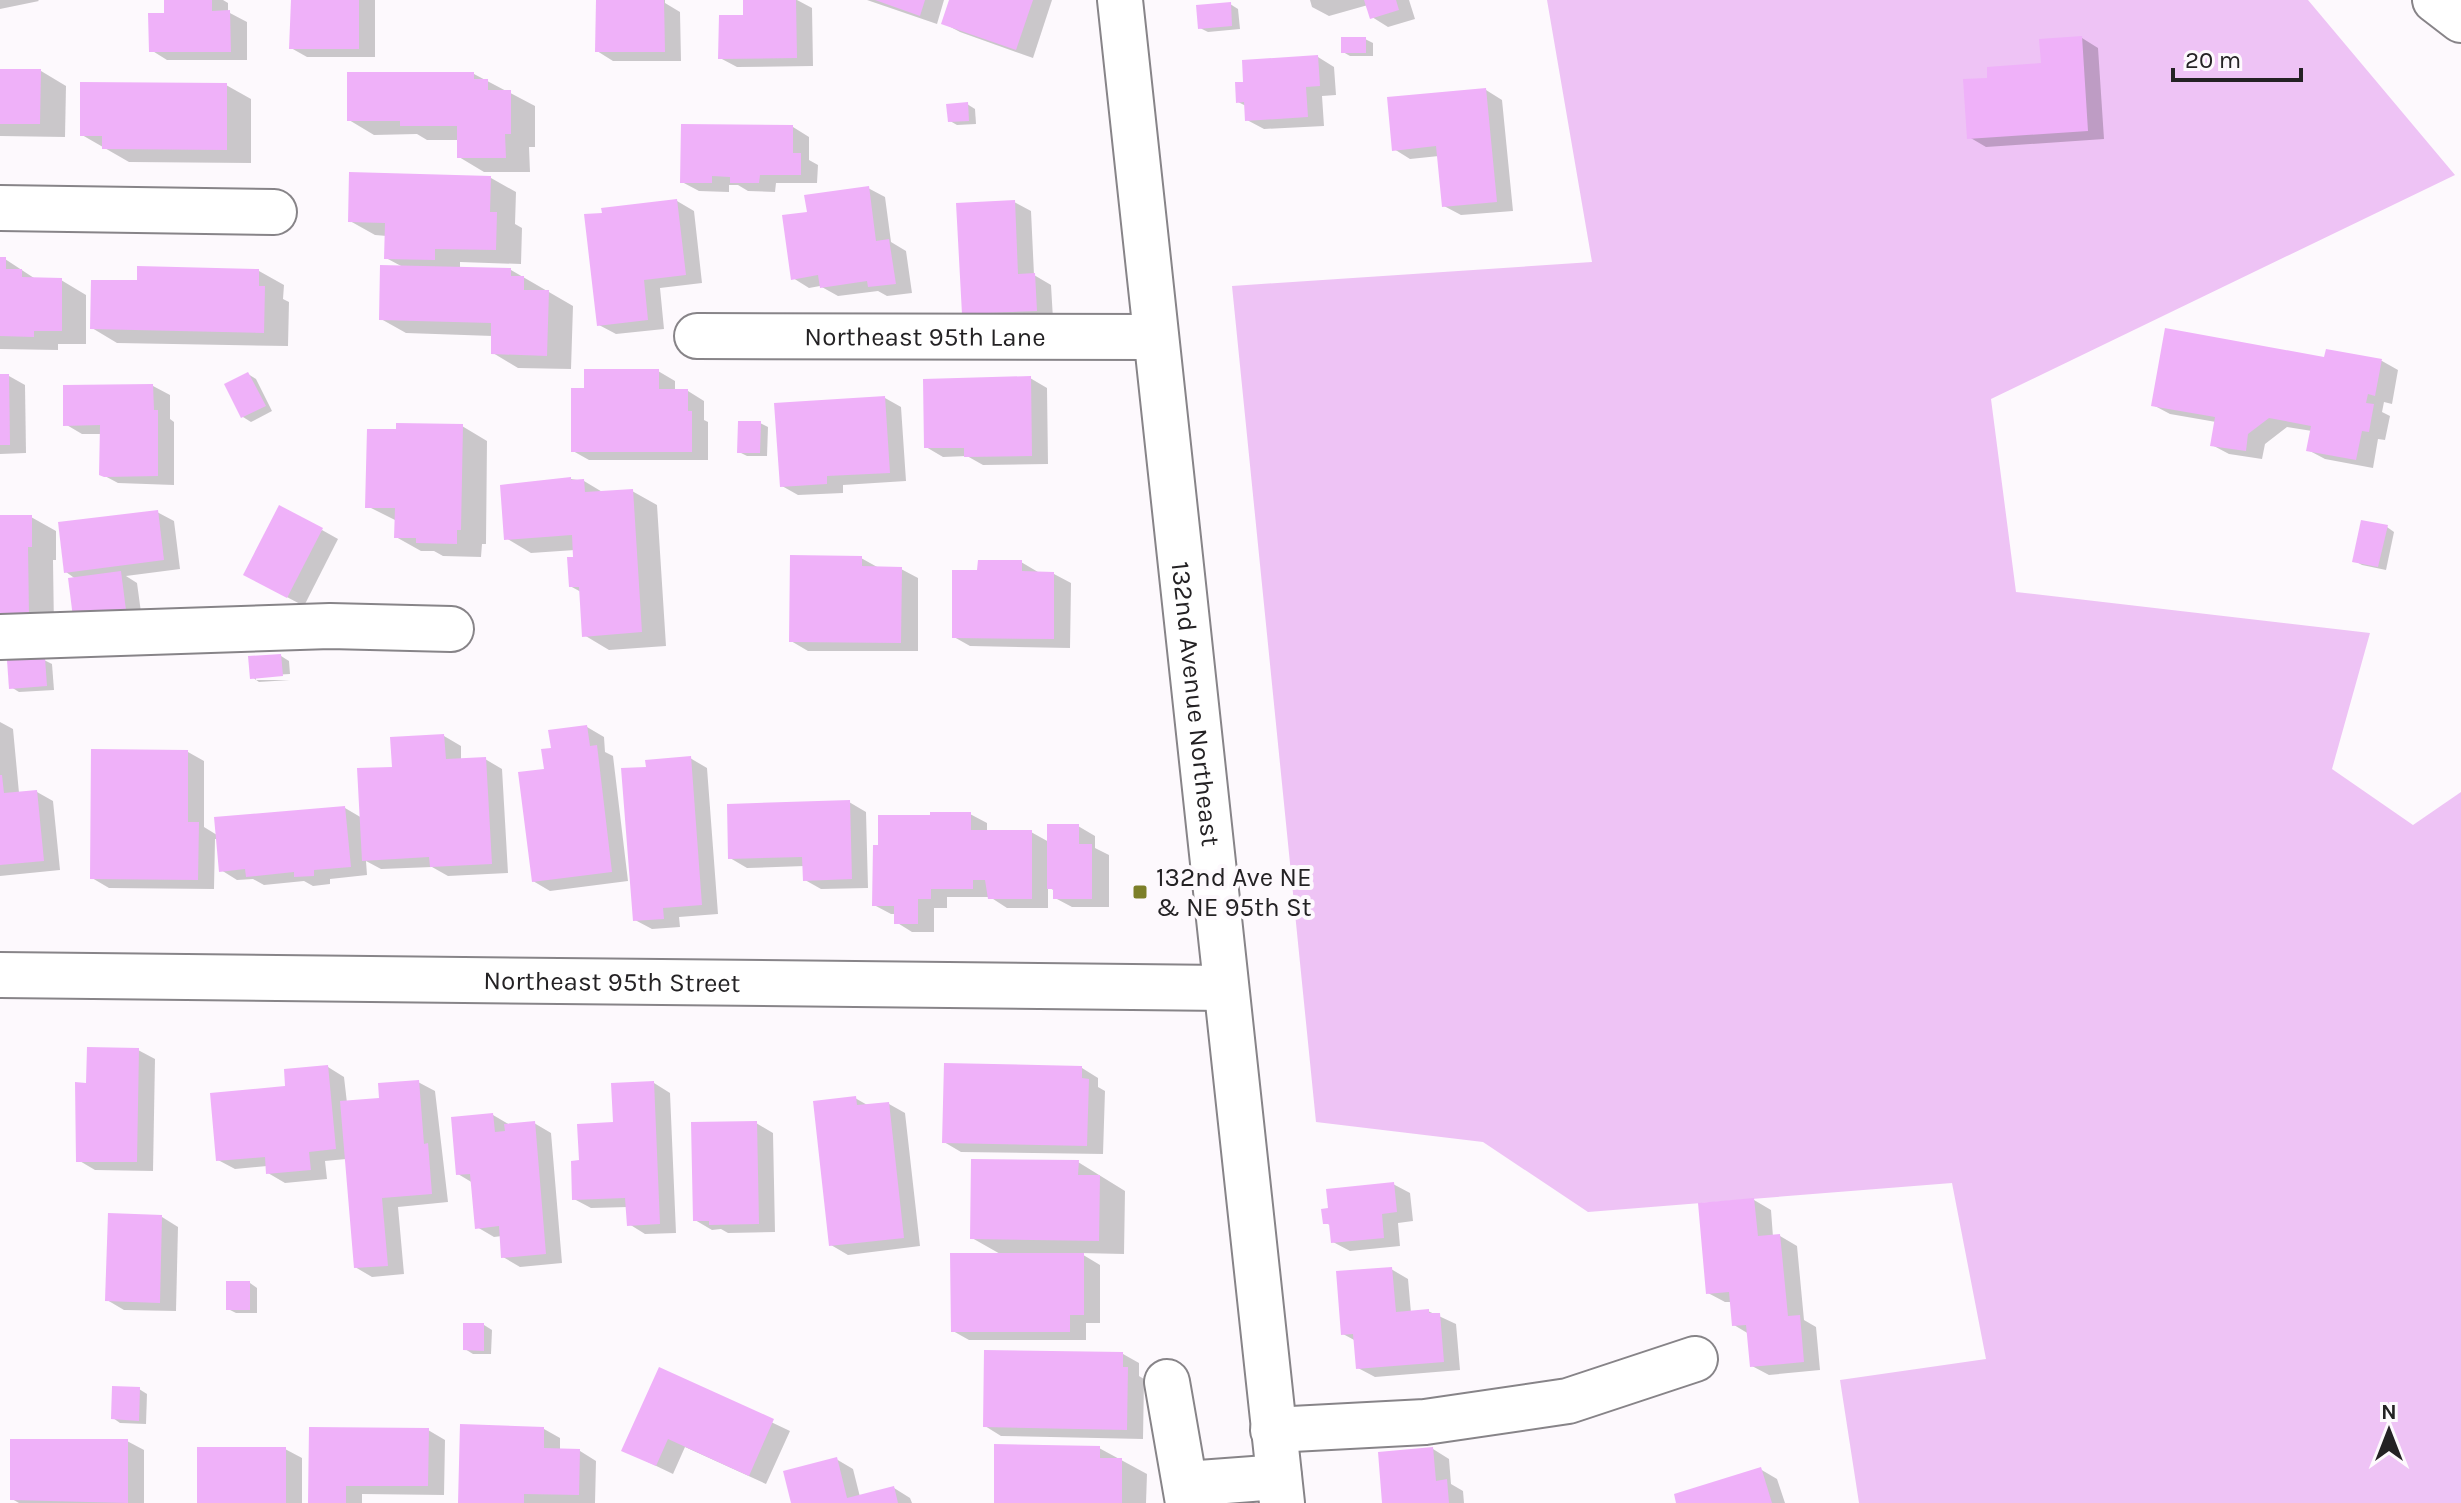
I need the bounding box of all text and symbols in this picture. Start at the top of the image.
scale bar [2173,32,2301,82]
text: 20 m [2185,46,2241,74]
street label: Northeast 95th Lane [804,321,1046,353]
street label: 132nd Avenue Northeast [1165,560,1226,848]
place label: 132nd Ave NE & NE 95th St [1156,862,1312,923]
marker: 132nd Ave NE & NE 95th St [1131,883,1149,901]
street label: Northeast 95th Street [483,965,741,999]
north arrow [2349,1391,2429,1471]
text: N [2381,1399,2397,1425]

